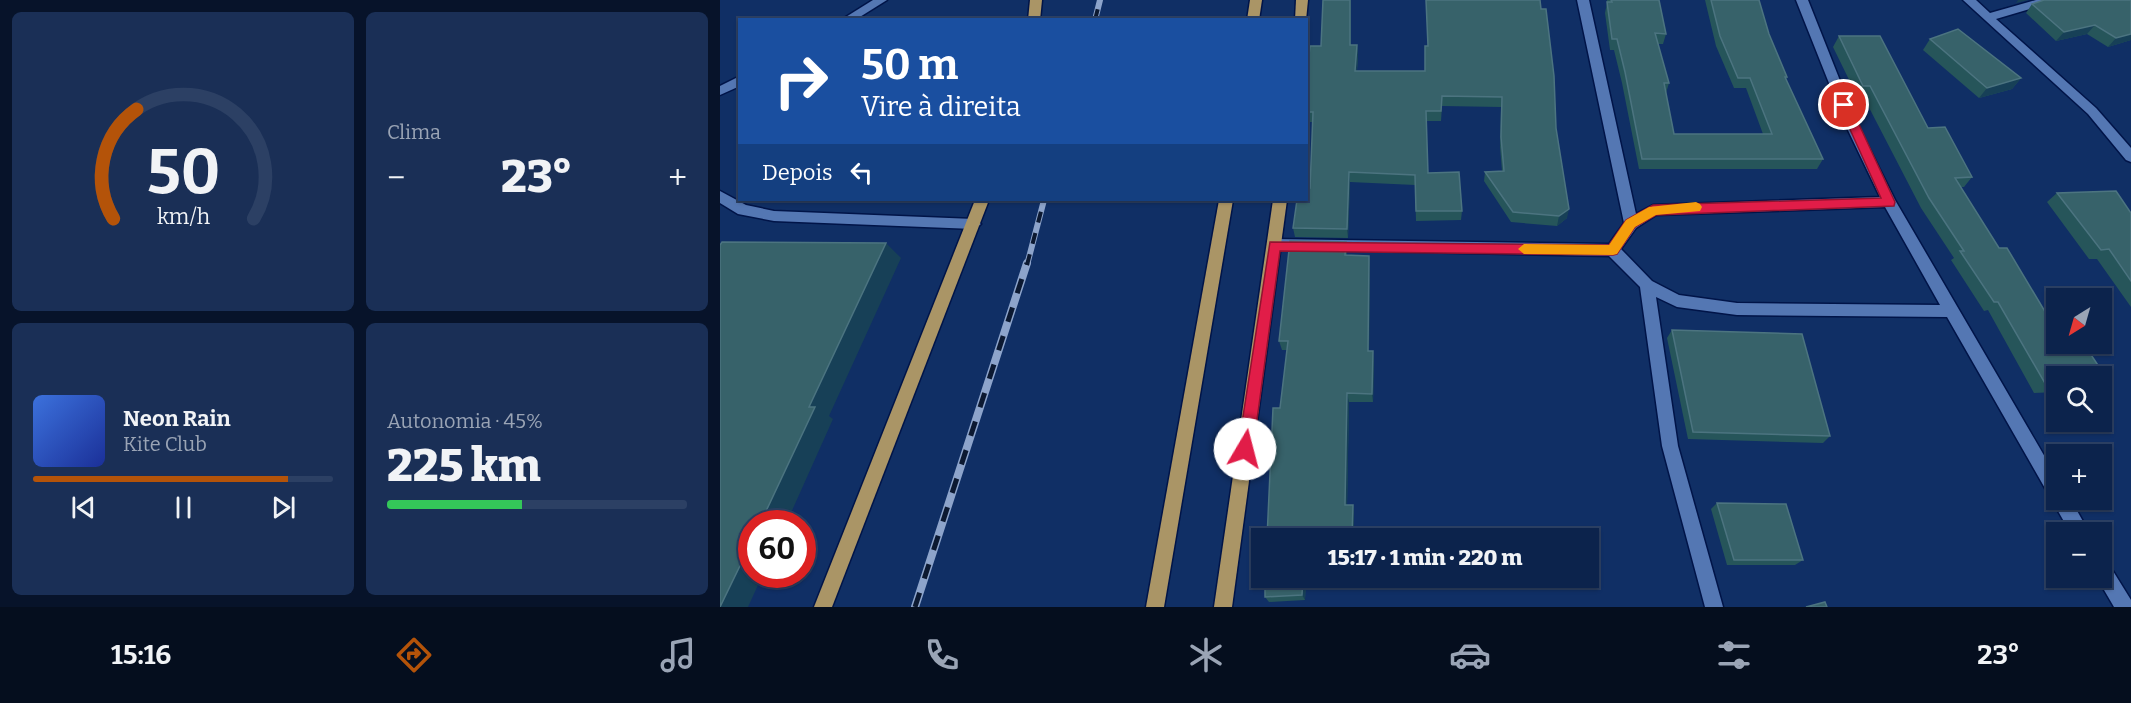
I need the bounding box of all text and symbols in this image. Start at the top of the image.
text: 50 m [861,40,958,90]
icon: right [762,42,840,120]
pin [1818,79,1869,130]
icon: arrive [1827,88,1860,121]
text: Vire à direita [861,91,1021,123]
text: Clima [387,120,441,144]
text: 50 [146,135,220,210]
text: 23° [501,150,572,204]
icon: left [845,156,878,189]
text: − [387,158,405,198]
text: + [668,158,687,198]
text: Depois [762,159,833,186]
text: km/h [156,204,210,230]
north arrow [2046,288,2112,354]
map controls [2046,288,2112,588]
button: search [2046,366,2112,432]
text: Neon Rain [123,405,231,432]
text: Autonomia · 45% [387,409,543,433]
position arrow [1213,417,1277,481]
text: Kite Club [123,432,207,456]
text: 225 km [387,439,541,493]
button: + [2046,444,2112,510]
icon: previous [67,491,100,524]
icon: pause [167,491,200,524]
icon: next [267,491,300,524]
speed limit sign: 60 [738,510,816,588]
button: − [2046,522,2112,588]
text: 15:17 · 1 min · 220 m [1328,544,1522,571]
icon: directions [393,634,435,676]
icon: music [657,634,699,676]
icon: phone [921,634,963,676]
icon: climate [1185,634,1227,676]
icon: car [1449,634,1491,676]
icon: filters [1713,634,1755,676]
text: 15:16 [111,639,171,671]
text: 23° [1977,639,2020,671]

